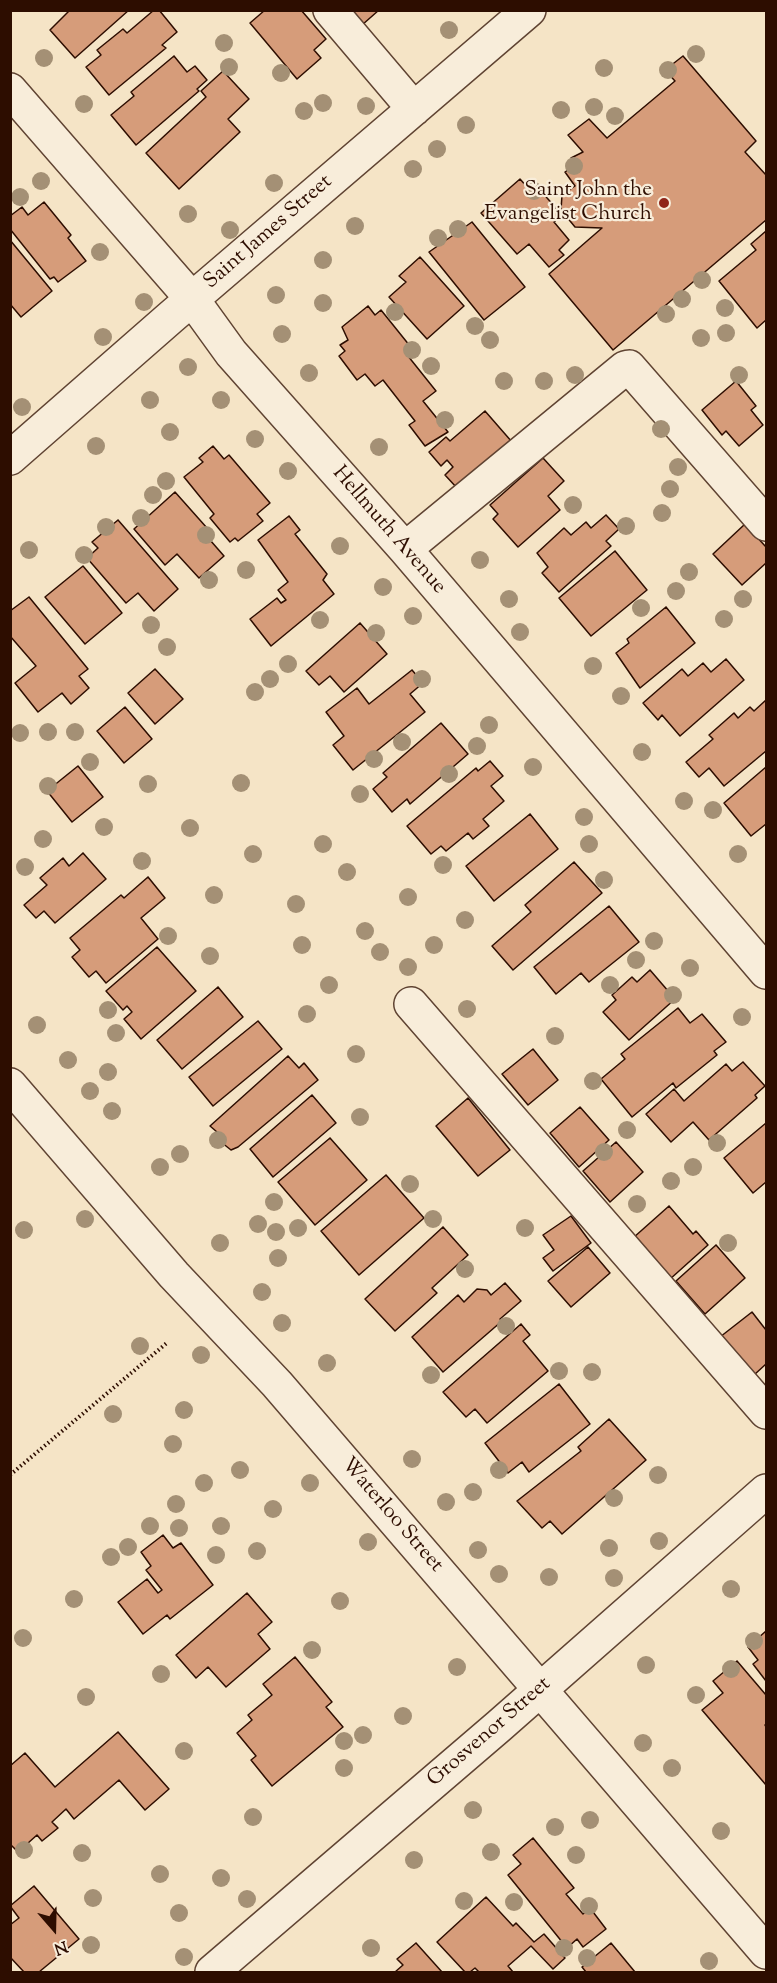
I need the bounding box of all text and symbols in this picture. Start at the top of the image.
street label: Saint James Street [200,170,338,296]
place label: Saint John the Evangelist Church [484,178,652,228]
marker: Saint John the Evangelist Church [657,196,671,210]
street label: Hellmuth Avenue [326,462,450,600]
street label: Waterloo Street [334,1454,448,1578]
street label: Grosvenor Street [423,1673,557,1793]
north arrow [24,1899,84,1959]
text: N [50,1933,70,1959]

